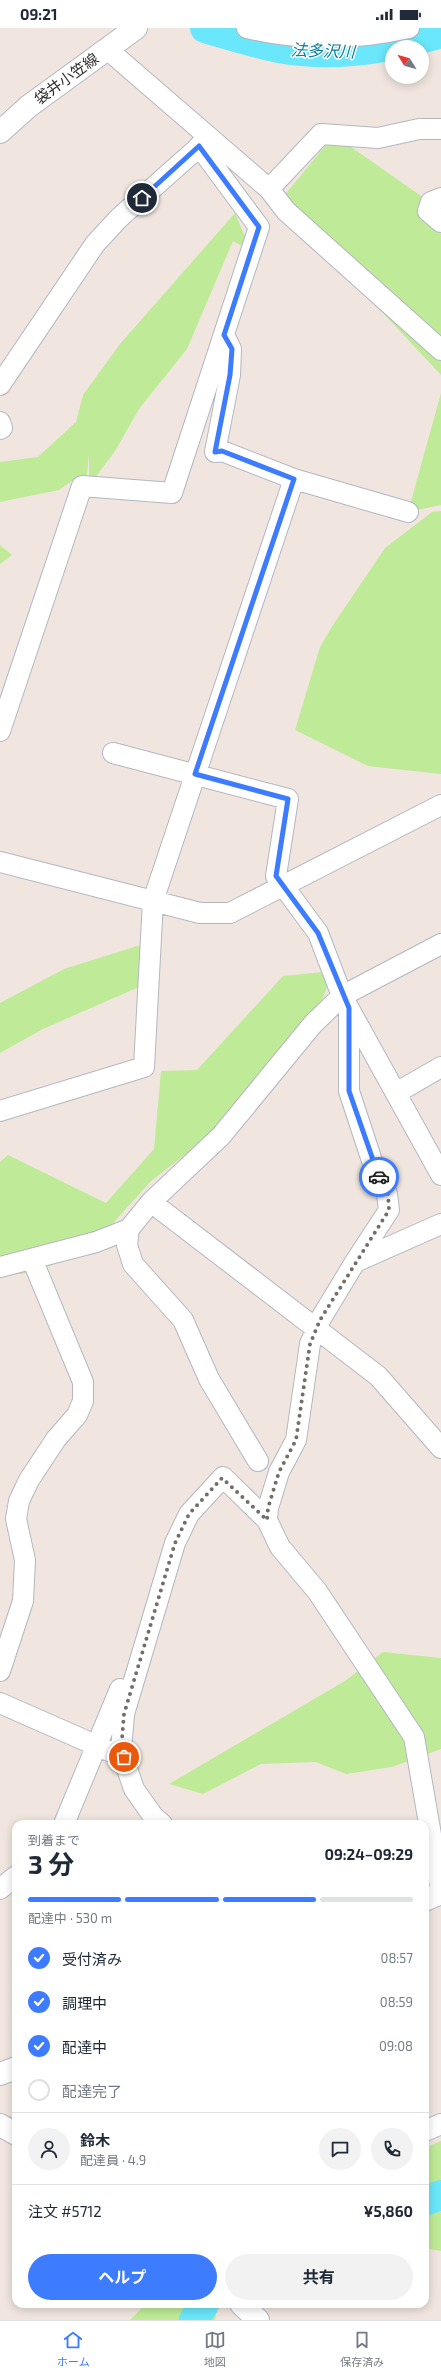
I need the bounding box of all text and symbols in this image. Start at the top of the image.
text: 09:21 [20,5,57,23]
water label: 法多沢川 [291,39,357,61]
north arrow [385,40,429,84]
map controls [385,40,429,84]
street label: 袋井小笠線 [30,49,102,107]
pin [125,181,159,215]
icon: home [131,187,153,209]
courier [359,1157,399,1197]
icon: car [368,1166,390,1188]
pin [107,1740,141,1774]
icon: bag [113,1746,135,1768]
text: 到着まで [28,1832,80,1848]
text: 09:24–09:29 [324,1845,413,1863]
text: 3 分 [28,1848,74,1879]
text: 配達中 · 530 m [28,1910,112,1926]
icon: check [28,1947,50,1969]
text: 受付済み [62,1950,122,1968]
text: 08:57 [381,1950,413,1966]
icon: check [28,1991,50,2013]
text: 調理中 [62,1994,107,2012]
text: 08:59 [380,1994,413,2010]
icon: check [28,2035,50,2057]
text: 配達中 [62,2038,107,2056]
text: 09:08 [379,2038,413,2054]
text: 配達完了 [62,2082,122,2100]
button: person [28,2128,70,2170]
button: chat [319,2128,361,2170]
button: phone [371,2128,413,2170]
text: 鈴木 [80,2131,110,2149]
text: 配達員 · 4.9 [80,2152,146,2168]
text: 注文 #5712 [28,2202,102,2220]
text: ¥5,860 [363,2202,413,2220]
button: ヘルプ [28,2254,217,2300]
button: 共有 [225,2254,413,2300]
tab: ホーム [57,2329,90,2369]
tab: 地図 [204,2329,226,2369]
tab: 保存済み [340,2329,384,2369]

